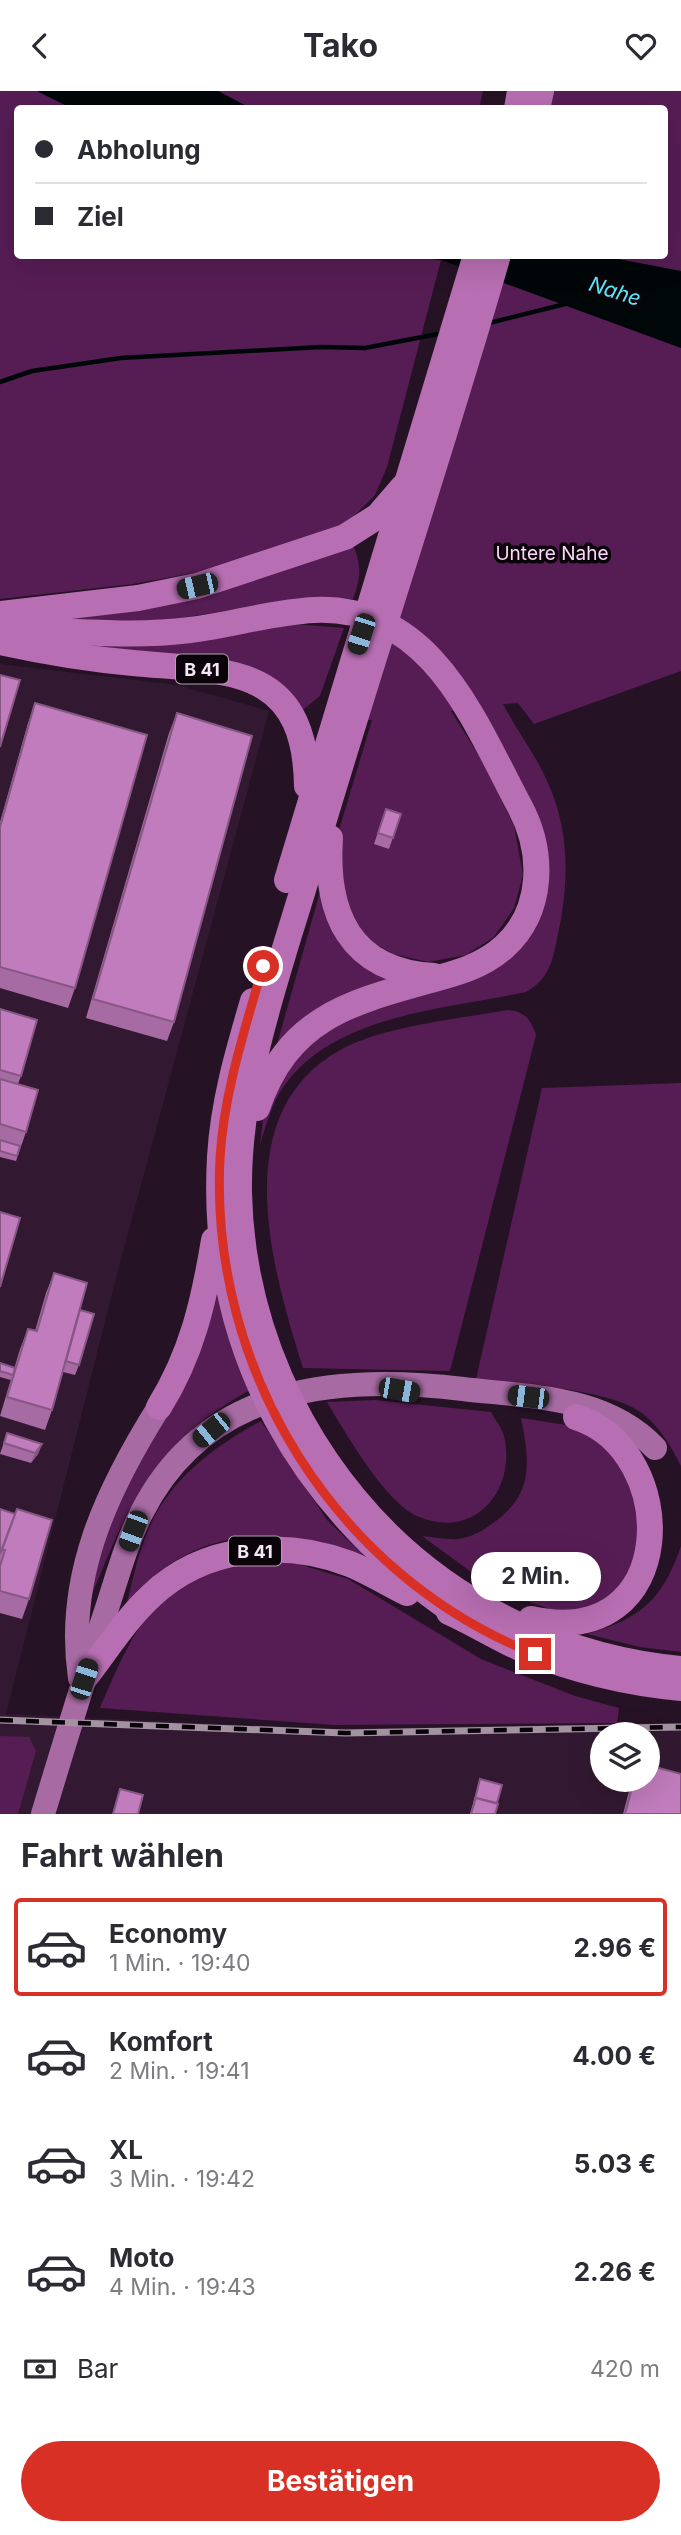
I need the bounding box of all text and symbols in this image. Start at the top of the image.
text: Tako [303,26,378,65]
icon: back [21,27,59,65]
icon: heart [622,27,660,65]
text: Abholung [77,134,201,165]
text: Ziel [77,201,124,232]
water label: Nahe [586,271,644,311]
park label: Untere Nahe [495,542,609,565]
car [175,571,220,601]
car [345,611,378,657]
road number: B 41 [176,655,228,683]
route start [247,950,279,982]
car [377,1376,422,1404]
car [506,1384,551,1410]
car [189,1409,234,1451]
car [116,1508,151,1554]
road number: B 41 [229,1537,281,1566]
callout: 2 Min. [470,1553,600,1601]
text: 2 Min. [501,1562,571,1590]
route end [519,1638,551,1670]
car [68,1656,101,1702]
map controls [590,1722,660,1792]
button: layers [590,1722,660,1792]
text: Fahrt wählen [21,1836,224,1875]
icon: car [25,1916,88,1979]
text: Economy [109,1918,227,1949]
text: 2.96 € [574,1932,656,1963]
text: 1 Min. · 19:40 [109,1949,251,1977]
icon: car [25,2024,88,2087]
text: Komfort [109,2026,213,2057]
text: 4.00 € [572,2040,656,2071]
text: 2 Min. · 19:41 [109,2057,250,2085]
icon: car [25,2132,88,2195]
text: XL [109,2134,143,2165]
text: 5.03 € [574,2148,656,2179]
text: 3 Min. · 19:42 [109,2165,255,2193]
icon: car [25,2240,88,2303]
text: Moto [109,2242,174,2273]
text: 2.26 € [574,2256,656,2287]
text: 4 Min. · 19:43 [109,2273,256,2301]
icon: cash [21,2350,59,2388]
text: Bar [77,2353,118,2384]
text: 420 m [590,2355,660,2383]
button: Bestätigen [21,2441,660,2521]

